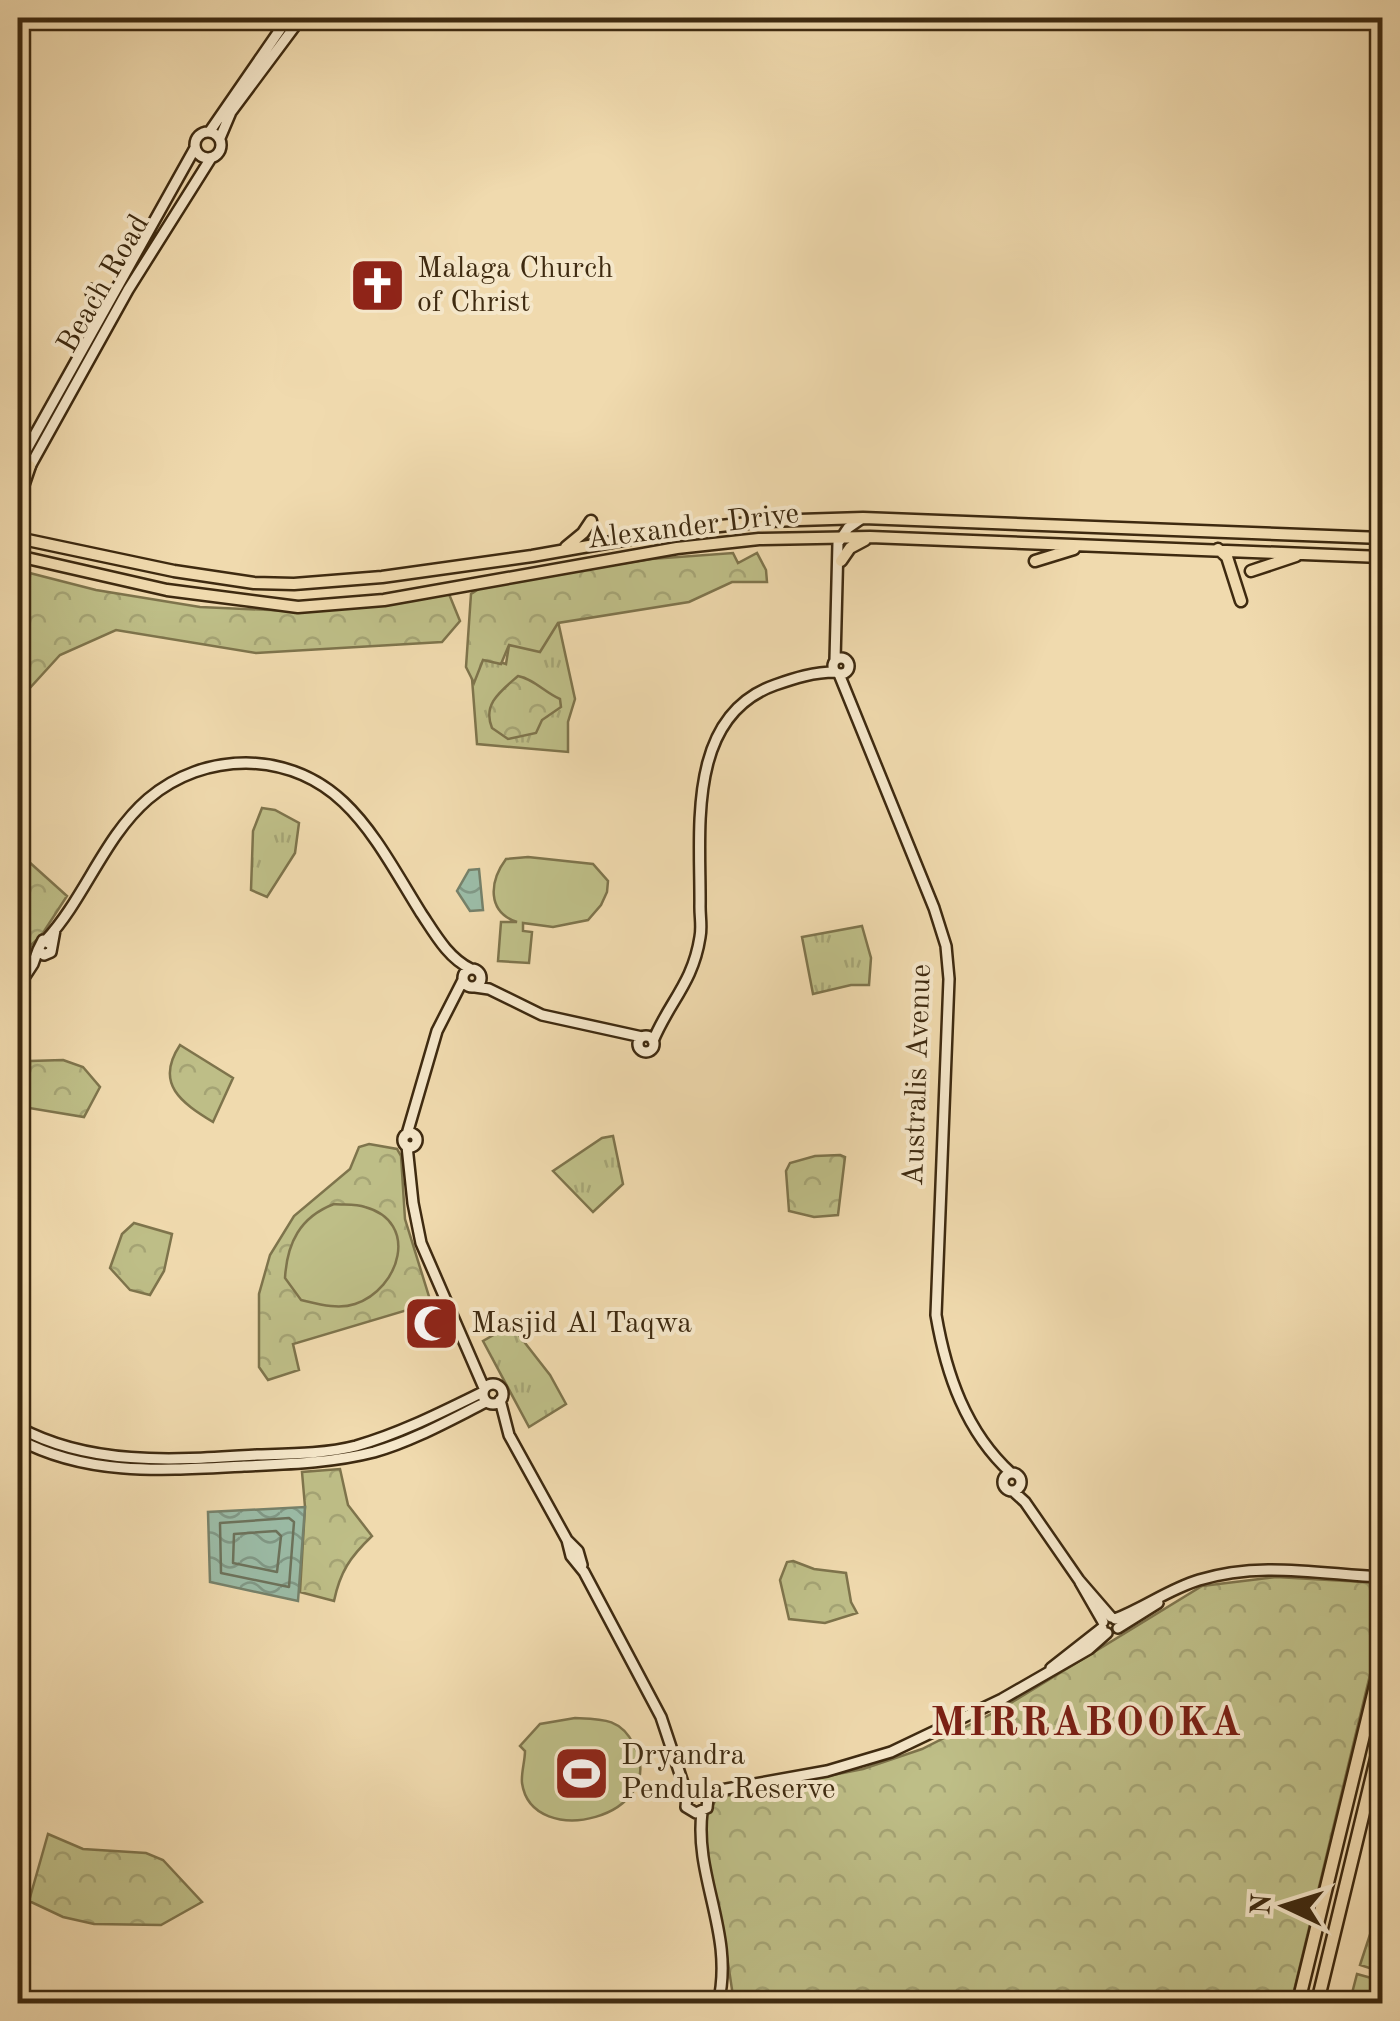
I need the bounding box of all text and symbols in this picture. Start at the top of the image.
street label: Beach Road [53,210,155,358]
place label: Malaga Church of Christ [417,254,613,318]
church icon: Malaga Church of Christ [348,256,408,316]
street label: Alexander Drive [585,499,801,555]
street label: Australis Avenue [899,963,937,1187]
mosque icon: Masjid Al Taqwa [402,1294,462,1354]
place label: Masjid Al Taqwa [471,1309,692,1339]
district label: MIRRABOOKA [930,1705,1244,1745]
place label: Dryandra Pendula Reserve [621,1741,836,1805]
sports icon: Dryandra Pendula Reserve [552,1743,612,1803]
north arrow [1235,1856,1335,1956]
text: N [1248,1892,1278,1916]

